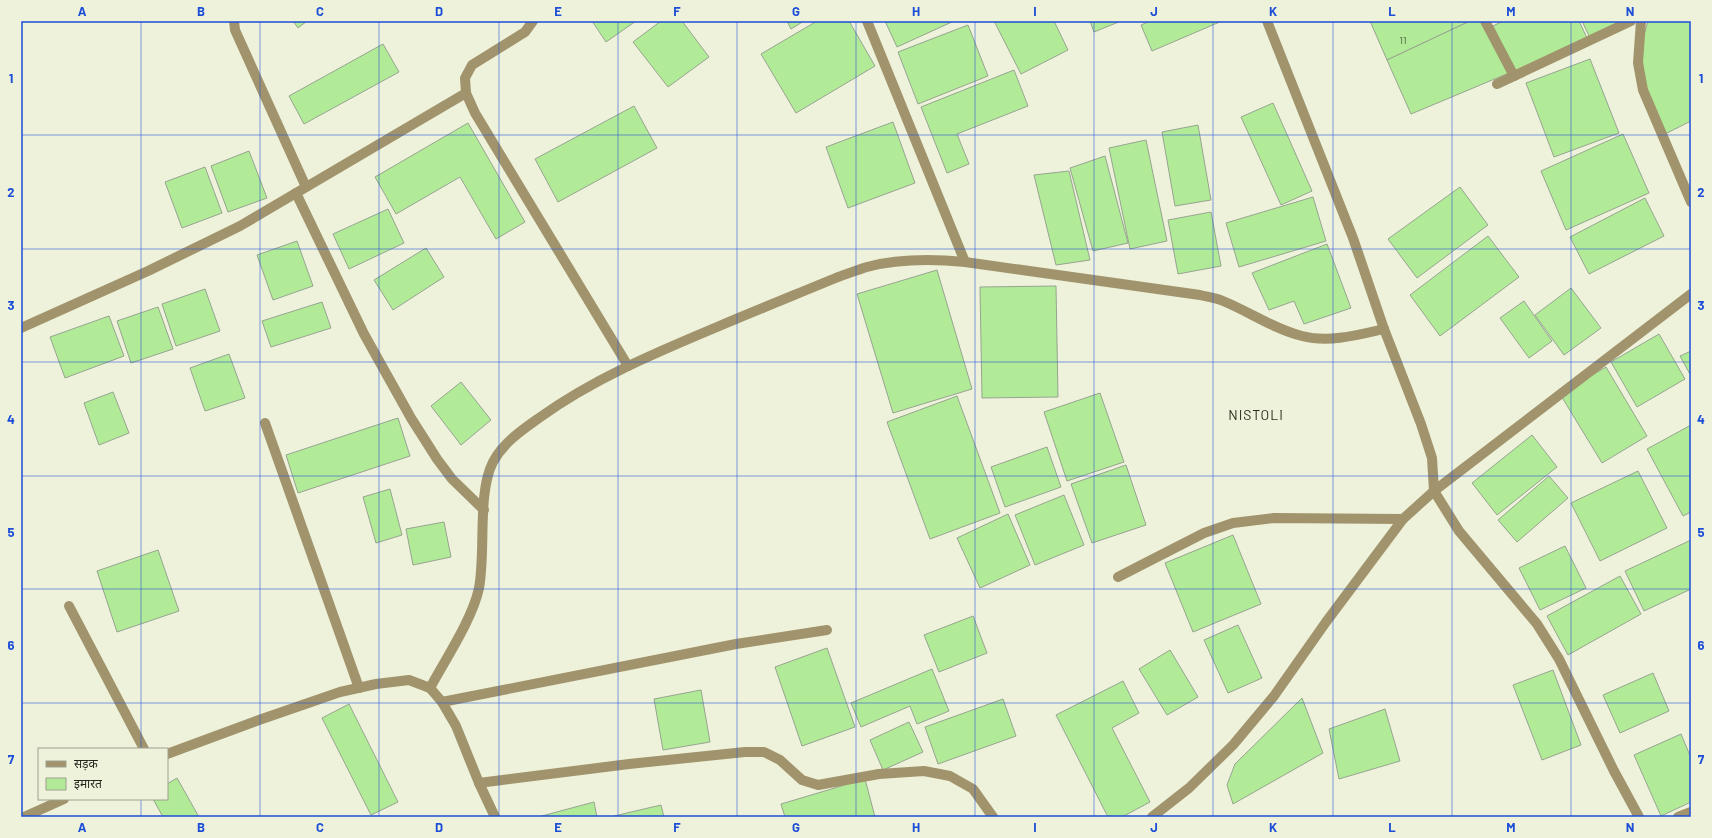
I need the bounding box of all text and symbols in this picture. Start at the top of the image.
text: A [78,3,87,19]
text: B [197,3,205,19]
text: C [316,3,324,19]
text: D [435,3,443,19]
text: E [554,3,562,19]
text: F [673,3,681,19]
text: G [792,3,800,19]
text: H [912,3,920,19]
text: I [1033,3,1037,19]
text: J [1150,3,1158,19]
text: K [1269,3,1277,19]
text: L [1388,3,1396,19]
text: M [1506,3,1516,19]
text: N [1626,3,1634,19]
house number: 11 [1399,34,1407,46]
text: 1 [9,70,13,86]
text: 1 [1699,70,1703,86]
text: 2 [7,184,15,200]
text: 2 [1697,184,1705,200]
text: 3 [7,297,15,313]
text: 3 [1697,297,1705,313]
district label: NISTOLI [1228,406,1284,423]
text: 4 [7,411,15,427]
text: 4 [1697,411,1705,427]
text: 5 [7,524,15,540]
text: 5 [1697,524,1705,540]
text: 6 [8,637,15,653]
text: 6 [1698,637,1705,653]
legend [38,748,168,800]
text: 7 [8,751,15,767]
text: 7 [1698,751,1705,767]
text: सड़क [74,756,99,771]
text: इमारत [74,776,103,791]
text: A [78,819,87,835]
text: B [197,819,205,835]
text: C [316,819,324,835]
text: D [435,819,443,835]
text: E [554,819,562,835]
text: F [673,819,681,835]
text: G [792,819,800,835]
text: H [912,819,920,835]
text: I [1033,819,1037,835]
text: J [1150,819,1158,835]
text: K [1269,819,1277,835]
text: L [1388,819,1396,835]
text: M [1506,819,1516,835]
text: N [1626,819,1634,835]

